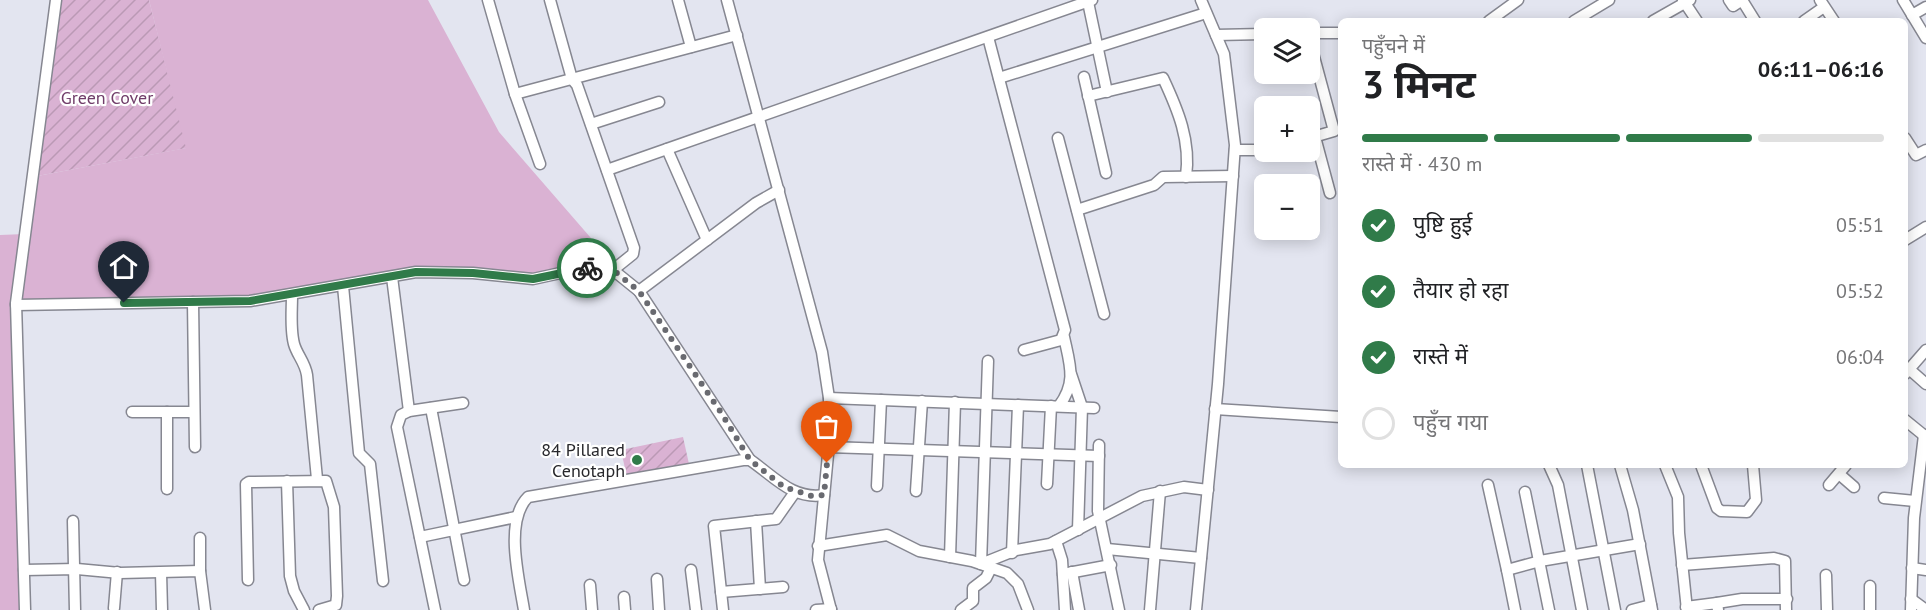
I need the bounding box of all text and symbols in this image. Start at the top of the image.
map controls [1254,18,1320,240]
button: layers [1254,18,1320,84]
text: पहुँचने में [1362,33,1425,59]
text: 06:11–06:16 [1758,55,1884,83]
text: 3 मिनट [1362,58,1476,109]
park label: Green Cover [61,86,153,109]
button: + [1254,96,1320,162]
text: रास्ते में · 430 m [1362,151,1482,177]
button: − [1254,174,1320,240]
icon: check [1362,209,1395,242]
text: पुष्टि हुई [1413,210,1472,238]
text: 05:51 [1836,212,1884,238]
courier [557,238,617,298]
pin [98,241,149,303]
icon: home [107,250,140,283]
icon: bike [571,252,604,285]
icon: check [1362,275,1395,308]
text: तैयार हो रहा [1413,276,1509,304]
text: 05:52 [1836,278,1884,304]
icon: check [1362,341,1395,374]
text: रास्ते में [1413,342,1468,370]
text: 06:04 [1836,344,1884,370]
pin [801,401,852,463]
text: पहुँच गया [1413,408,1488,436]
icon: bag [810,410,843,443]
place label: 84 Pillared Cenotaph [541,438,625,482]
marker: 84 Pillared Cenotaph [630,453,644,467]

